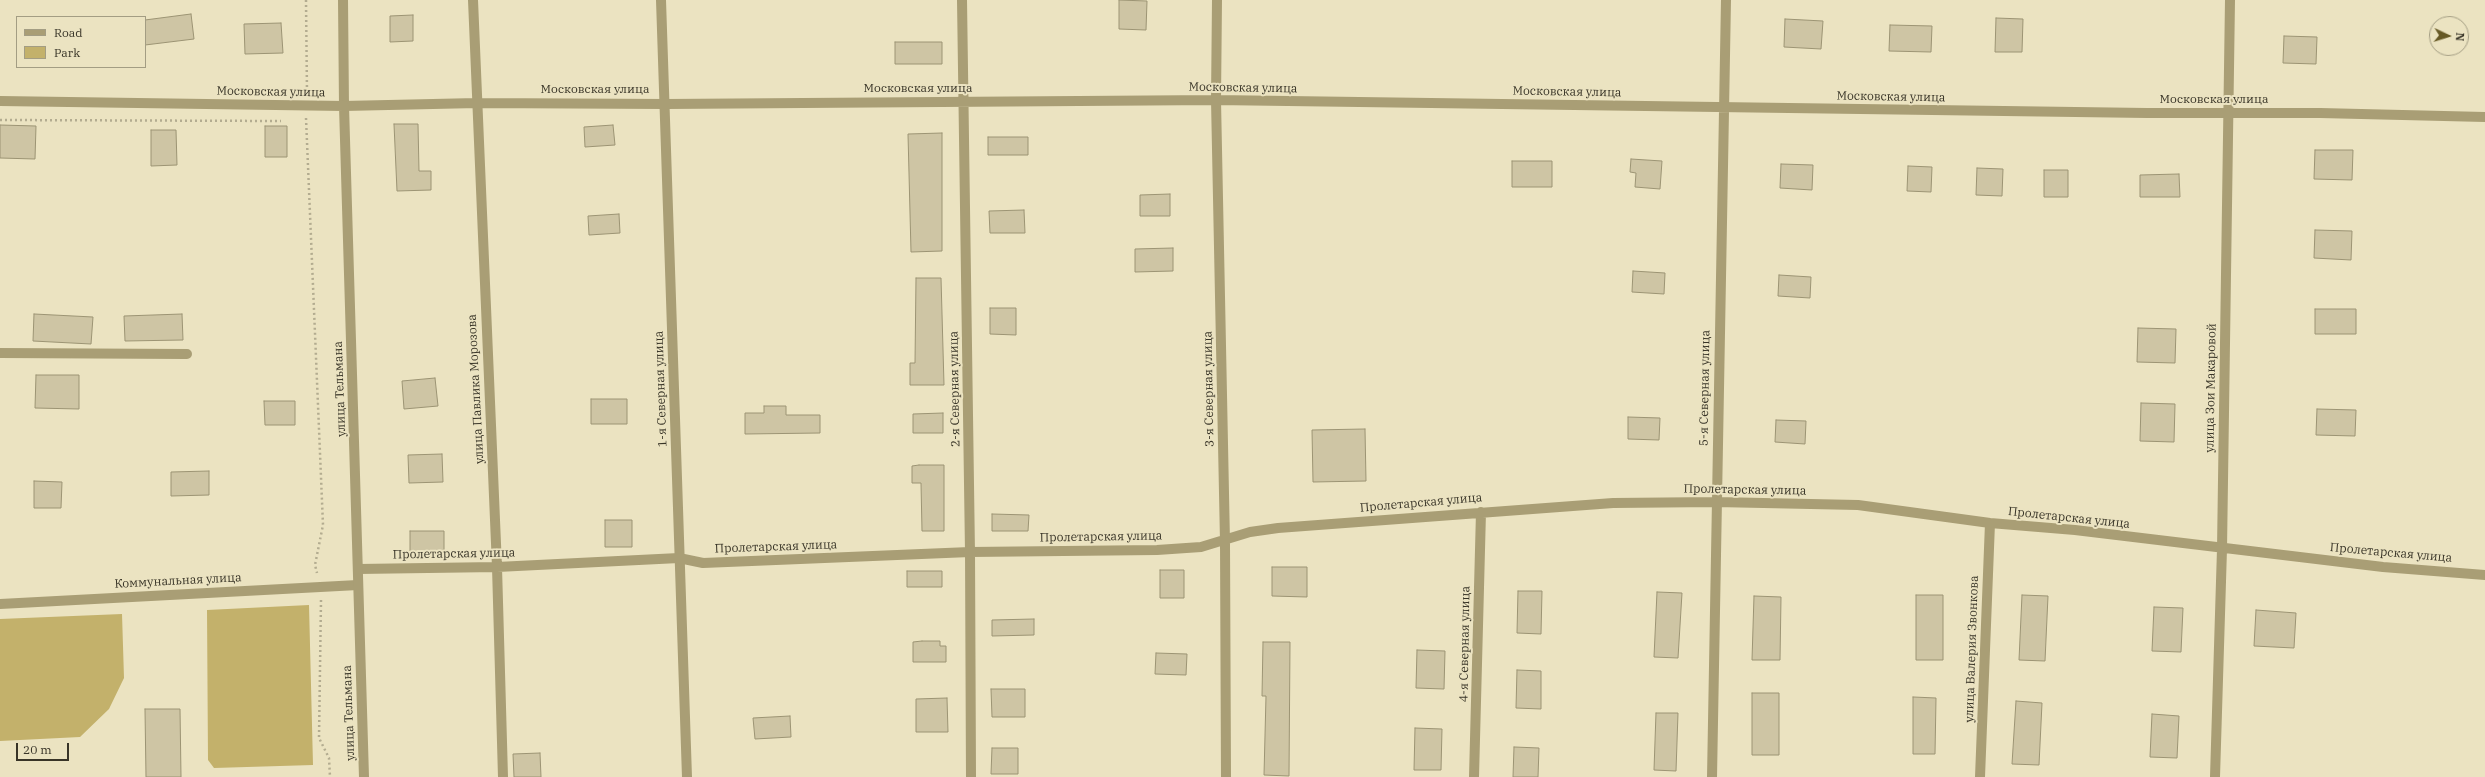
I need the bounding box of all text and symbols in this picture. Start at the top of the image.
legend [16,16,146,68]
north arrow [2429,16,2469,56]
text: Road [54,25,83,40]
text: N [2453,32,2467,42]
text: Park [54,45,80,60]
street label: Московская улица [1188,80,1298,96]
street label: Московская улица [864,82,972,96]
street label: Московская улица [541,83,649,97]
street label: Московская улица [216,84,326,100]
street label: Московская улица [1512,84,1622,100]
street label: Московская улица [1836,89,1946,105]
street label: Московская улица [2160,93,2268,107]
street label: улица Павлика Морозова [465,314,487,464]
street label: улица Зои Макаровой [2203,323,2219,453]
street label: 5-я Северная улица [1697,330,1713,446]
street label: 1-я Северная улица [652,331,670,447]
street label: 2-я Северная улица [947,331,963,447]
street label: 3-я Северная улица [1201,331,1217,447]
street label: улица Тельмана [331,341,349,437]
street label: Пролетарская улица [1684,482,1806,498]
street label: Пролетарская улица [1359,490,1483,516]
street label: Пролетарская улица [2007,504,2131,532]
street label: Пролетарская улица [1040,529,1162,545]
street label: Пролетарская улица [714,538,838,556]
street label: Пролетарская улица [2329,540,2453,566]
street label: Пролетарская улица [393,546,515,562]
street label: Коммунальная улица [114,570,242,592]
street label: улица Валерия Звонкова [1962,575,1982,723]
street label: 4-я Северная улица [1457,586,1473,702]
street label: улица Тельмана [340,665,358,761]
scale bar [18,735,71,761]
text: 20 m [23,742,52,757]

